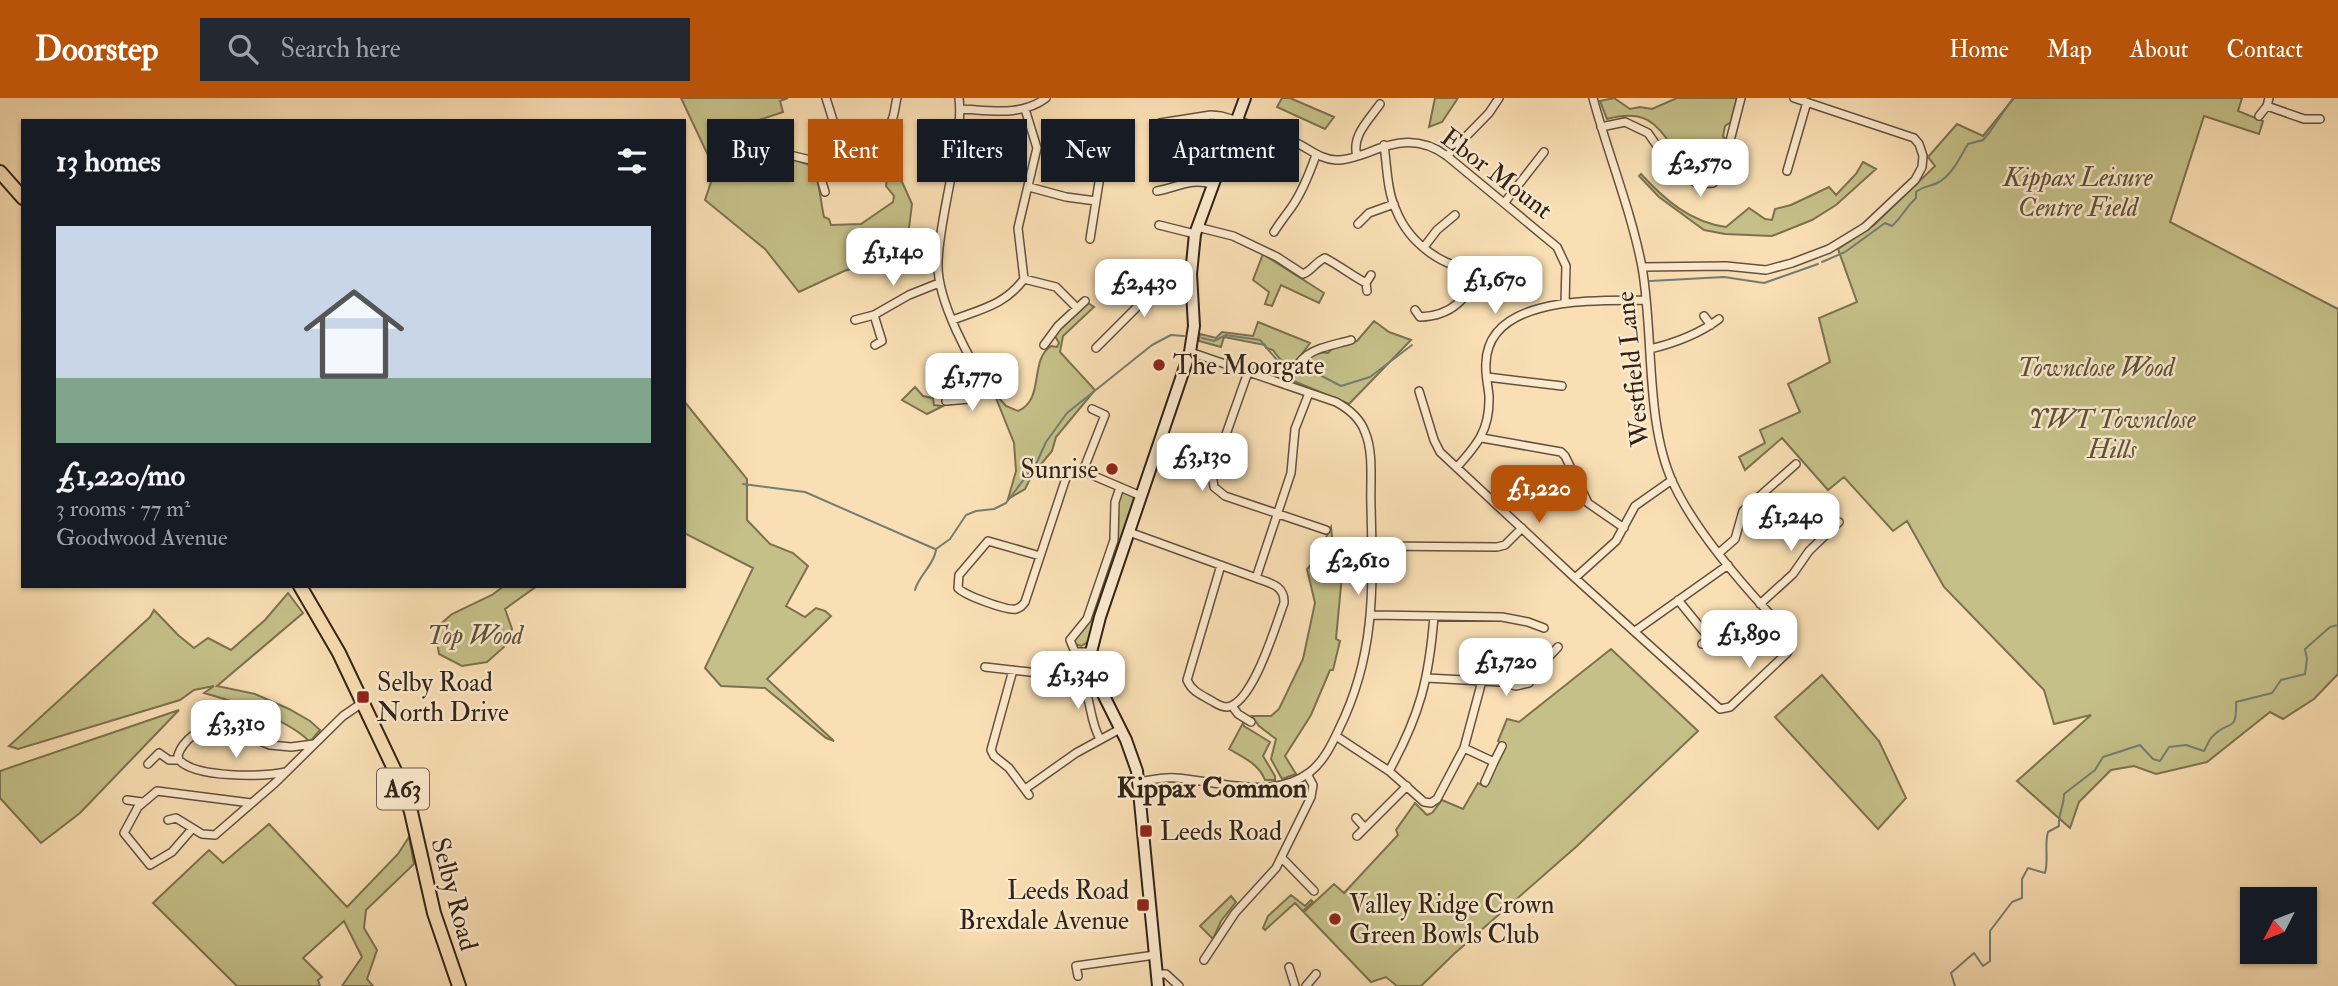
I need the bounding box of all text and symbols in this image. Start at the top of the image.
search box [200,18,690,81]
text: Doorstep [35,29,158,70]
icon: search [224,30,262,68]
text: Search here [280,33,401,65]
text: Home [1949,34,2009,65]
text: Map [2047,34,2092,65]
text: About [2130,34,2189,65]
text: Contact [2227,34,2303,65]
chip: Buy [707,119,794,182]
chip: Rent [808,119,903,182]
chip: Filters [917,119,1027,182]
chip: New [1041,119,1135,182]
chip: Apartment [1149,119,1299,182]
street label: Ebor Mount [1434,121,1559,226]
pin: £2,570 [1643,140,1757,199]
icon: filters [613,142,651,180]
text: 13 homes [56,143,161,180]
text: £2,570 [1668,147,1732,176]
park label: Kippax Leisure Centre Field [2001,162,2153,224]
pin: £1,140 [836,228,950,288]
text: £1,140 [862,236,924,265]
pin: £1,670 [1438,256,1552,316]
pin: £2,430 [1087,260,1201,319]
text: £1,670 [1463,264,1527,293]
text: £2,430 [1111,267,1177,296]
icon: home [291,271,417,397]
street label: Westfield Lane [1609,289,1657,449]
place label: The Moorgate [1173,350,1324,382]
park label: Townclose Wood [2018,352,2176,384]
pin: £1,770 [915,354,1029,413]
marker: The Moorgate [1151,357,1167,373]
text: £1,770 [941,361,1003,390]
park label: YWT Townclose Hills [2028,404,2196,466]
pin: £3,130 [1145,434,1259,493]
text: £3,130 [1173,441,1231,470]
place label: Sunrise [1020,454,1098,486]
text: £1,220/mo [56,457,185,494]
marker: Sunrise [1104,461,1120,477]
pin: £1,220 [1482,466,1596,525]
text: £1,220 [1507,473,1571,502]
text: 3 rooms · 77 m² [56,494,191,523]
pin: £1,240 [1734,494,1848,553]
text: £1,240 [1758,501,1824,530]
text: Goodwood Avenue [56,523,228,552]
pin: £2,610 [1301,538,1415,597]
text: £2,610 [1326,545,1390,574]
pin: £1,890 [1692,610,1806,670]
text: £1,890 [1717,618,1781,647]
park label: Top Wood [427,620,525,652]
pin: £1,720 [1449,638,1563,698]
text: £1,720 [1475,646,1537,675]
pin: £1,340 [1021,652,1135,711]
text: £1,340 [1047,659,1109,688]
place label: Selby Road North Drive [377,667,509,729]
marker: Selby Road North Drive [355,689,371,705]
pin: £3,310 [179,700,293,760]
text: £3,310 [207,708,265,737]
road number: A63 [377,768,429,810]
district label: Kippax Common [1117,771,1308,806]
place label: Leeds Road [1160,816,1282,848]
marker: Leeds Road [1138,823,1154,839]
street label: Selby Road [424,834,485,954]
place label: Leeds Road Brexdale Avenue [959,875,1129,937]
north arrow [2240,887,2317,964]
map controls [2240,887,2317,964]
place label: Valley Ridge Crown Green Bowls Club [1349,889,1554,951]
marker: Leeds Road Brexdale Avenue [1135,897,1151,913]
marker: Valley Ridge Crown Green Bowls Club [1327,911,1343,927]

